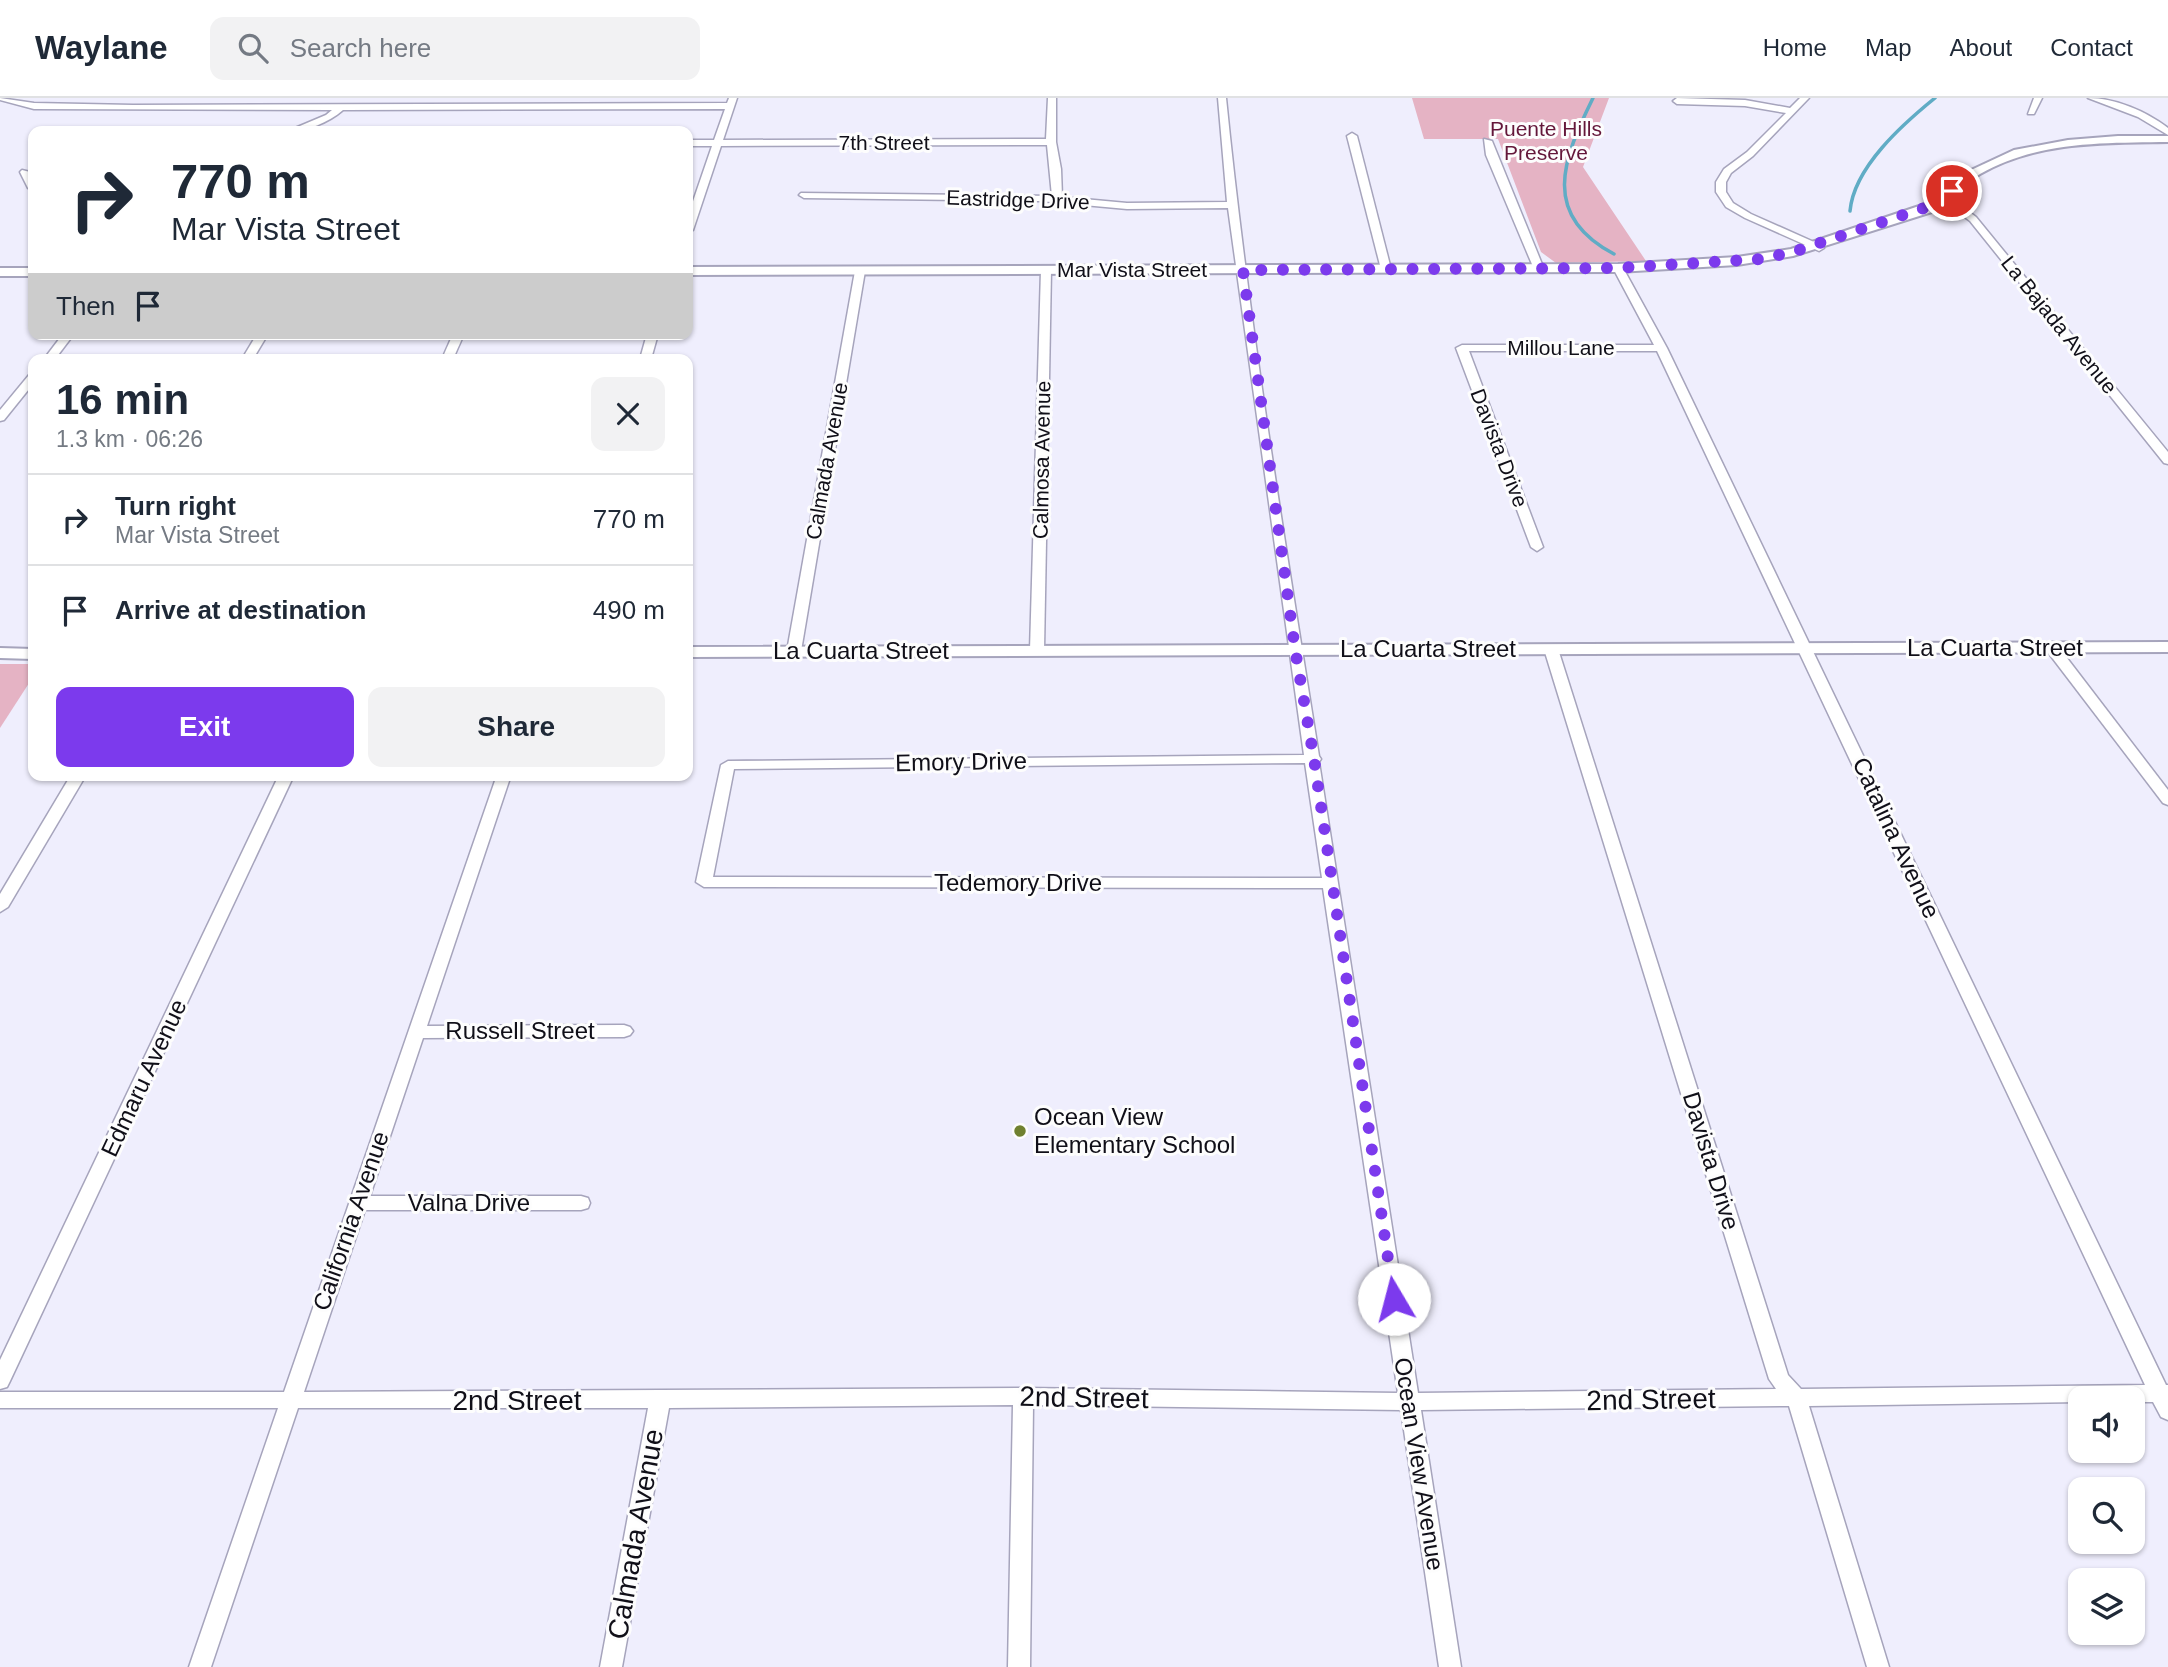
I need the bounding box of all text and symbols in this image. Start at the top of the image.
search box [210,17,700,80]
text: Waylane [35,29,168,66]
icon: search [234,29,272,67]
text: Search here [290,33,431,63]
text: Home [1763,34,1827,61]
text: Map [1865,34,1912,61]
text: About [1950,34,2012,61]
text: Contact [2050,34,2133,61]
park label: Puente Hills Preserve [1490,117,1602,164]
street label: 7th Street [838,131,930,154]
icon: right [56,154,147,245]
text: 770 m [171,154,310,208]
pin [1922,161,1982,221]
icon: arrive [1933,172,1971,210]
street label: Eastridge Drive [946,186,1090,213]
text: Mar Vista Street [171,211,400,247]
street label: La Bajada Avenue [1997,251,2122,398]
street label: Mar Vista Street [1057,258,1207,281]
icon: arrive [129,287,167,325]
text: Then [56,291,115,321]
street label: Millou Lane [1507,336,1615,359]
text: 16 min [56,376,189,423]
button: close [591,377,665,451]
street label: Calmada Avenue [801,380,852,541]
street label: Calmosa Avenue [1029,381,1054,539]
street label: Davista Drive [1466,385,1533,510]
text: 1.3 km · 06:26 [56,426,203,452]
text: Turn right [115,491,236,521]
icon: right [56,501,94,539]
text: 770 m [593,504,665,534]
text: Mar Vista Street [115,522,279,548]
icon: arrive [56,592,94,630]
text: Arrive at destination [115,595,366,625]
text: 490 m [593,595,665,625]
street label: La Cuarta Street [1907,634,2083,661]
street label: La Cuarta Street [1340,635,1516,662]
street label: La Cuarta Street [773,637,949,664]
button: Exit [56,687,354,767]
button: Share [368,687,665,767]
street label: Emory Drive [895,747,1027,776]
street label: Catalina Avenue [1847,753,1946,923]
street label: Tedemory Drive [934,869,1102,896]
street label: Edmaru Avenue [95,995,192,1161]
street label: Russell Street [445,1017,595,1044]
street label: Davista Drive [1678,1089,1745,1233]
place label: Ocean View Elementary School [1034,1103,1235,1158]
marker: Ocean View Elementary School [1012,1123,1028,1139]
street label: California Avenue [307,1128,394,1314]
street label: Valna Drive [408,1189,530,1216]
position arrow [1357,1262,1431,1336]
street label: Ocean View Avenue [1389,1355,1450,1572]
street label: 2nd Street [1019,1381,1149,1414]
street label: 2nd Street [1586,1383,1716,1416]
street label: 2nd Street [452,1385,582,1416]
map controls [2068,1386,2145,1645]
button: sound [2068,1386,2145,1463]
street label: Calmada Avenue [602,1427,669,1642]
button: search [2068,1477,2145,1554]
button: layers [2068,1568,2145,1645]

